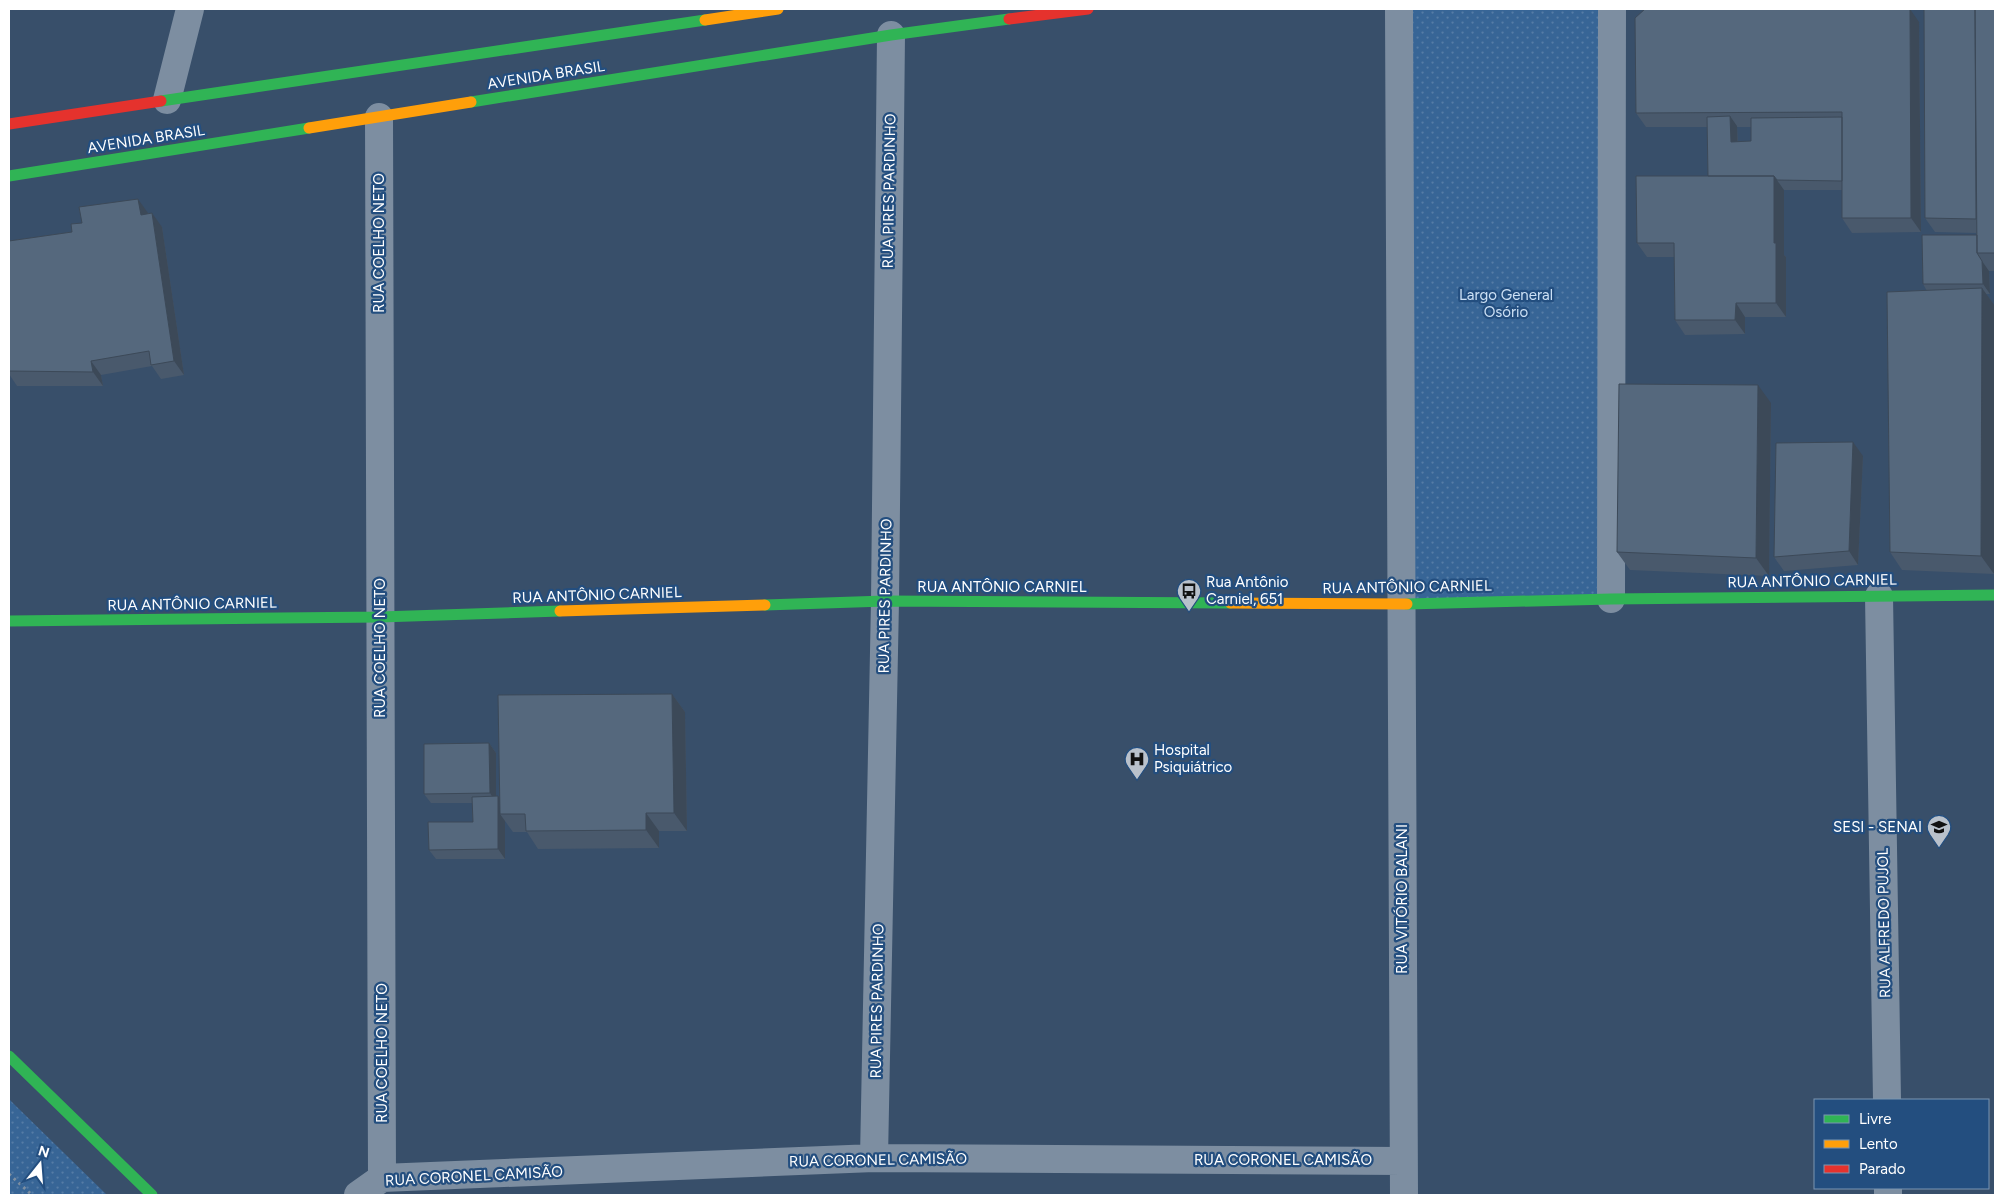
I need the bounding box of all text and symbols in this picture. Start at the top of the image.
street label: AVENIDA BRASIL [486,57,606,93]
street label: RUA PIRES PARDINHO [879,113,899,269]
street label: AVENIDA BRASIL [86,121,206,157]
street label: RUA COELHO NETO [370,173,388,313]
park label: Largo General Osório [1459,286,1553,321]
street label: RUA PIRES PARDINHO [875,518,895,674]
street label: RUA ANTÔNIO CARNIEL [1727,571,1897,591]
place label: Rua Antônio Carniel, 651 [1206,573,1289,608]
street label: RUA ANTÔNIO CARNIEL [1322,577,1492,597]
street label: RUA COELHO NETO [371,578,389,718]
street label: RUA ANTÔNIO CARNIEL [917,578,1087,596]
bus stop icon: Rua Antônio Carniel, 651 [1176,578,1202,612]
street label: RUA ANTÔNIO CARNIEL [512,583,682,607]
street label: RUA ANTÔNIO CARNIEL [107,594,277,614]
place label: Hospital Psiquiátrico [1154,741,1233,776]
hospital icon: Hospital Psiquiátrico [1124,746,1150,780]
school or university icon: SESI - SENAI [1926,814,1952,848]
place label: SESI - SENAI [1833,818,1922,836]
street label: RUA VITÓRIO BALANI [1393,824,1411,974]
street label: RUA ALFREDO PUJOL [1874,847,1894,998]
street label: RUA PIRES PARDINHO [867,923,887,1079]
street label: RUA COELHO NETO [373,983,391,1123]
legend [1814,1099,1989,1189]
text: Livre [1859,1110,1891,1128]
text: Lento [1859,1135,1898,1153]
north arrow [15,1139,65,1189]
text: N [36,1142,51,1162]
street label: RUA CORONEL CAMISÃO [789,1149,967,1171]
street label: RUA CORONEL CAMISÃO [1194,1151,1372,1169]
text: Parado [1859,1160,1906,1178]
street label: RUA CORONEL CAMISÃO [385,1162,563,1190]

